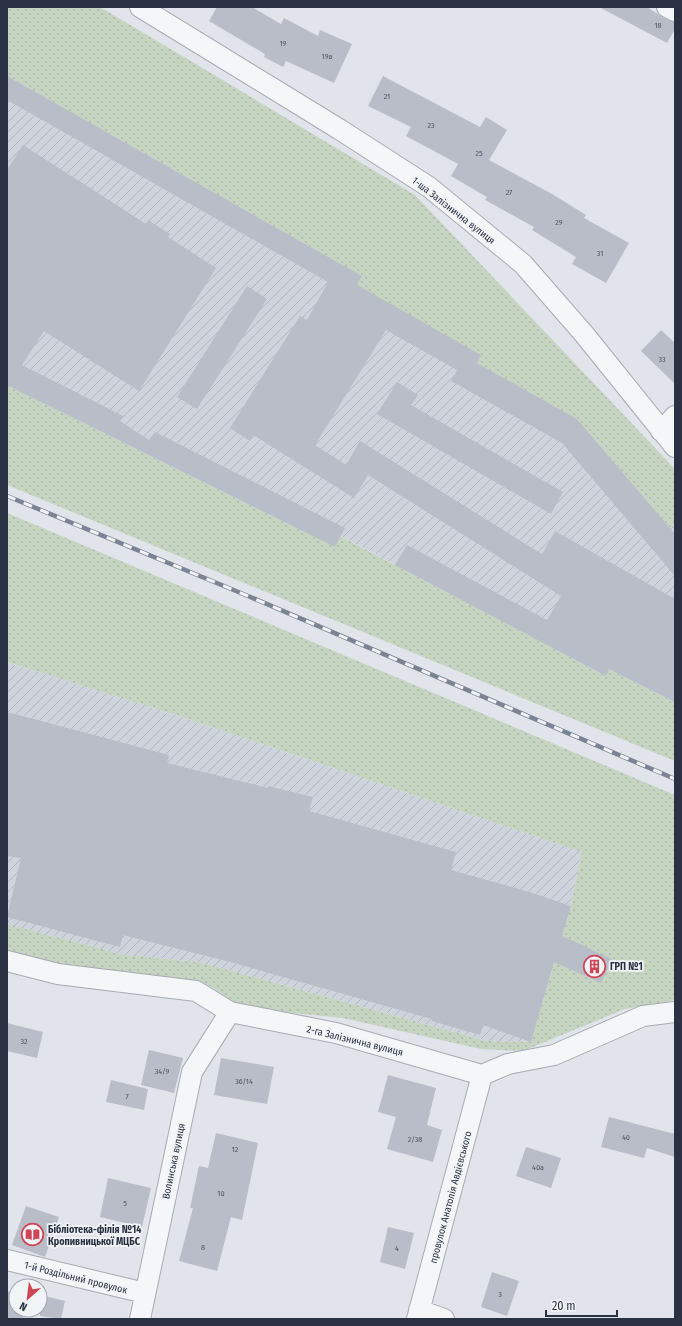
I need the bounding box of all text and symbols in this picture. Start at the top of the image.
house number: 18 [654,21,662,30]
house number: 19 [279,39,287,48]
house number: 19а [322,52,332,61]
house number: 21 [384,92,390,101]
house number: 23 [427,121,435,130]
house number: 25 [475,149,483,158]
street label: 1-ша Залізнична вулиця [410,174,498,247]
house number: 27 [506,188,513,197]
house number: 29 [555,218,563,227]
house number: 31 [597,249,603,258]
house number: 33 [658,355,666,364]
building icon: ГРП №1 [582,953,608,979]
place label: ГРП №1 [610,961,643,973]
street label: 2-га Залізнична вулиця [305,1022,404,1059]
house number: 32 [20,1037,28,1046]
house number: 34/9 [155,1067,169,1076]
house number: 36/14 [235,1077,253,1086]
house number: 7 [125,1092,129,1101]
street label: Волинська вулиця [160,1122,188,1200]
street label: провулок Анатолія Авдієвського [427,1129,474,1265]
house number: 40 [622,1133,630,1142]
house number: 2/38 [408,1135,422,1144]
house number: 12 [232,1145,239,1154]
house number: 40а [532,1163,544,1172]
house number: 10 [217,1189,225,1198]
house number: 5 [123,1199,127,1208]
library icon: Бібліотека-філія №14 Кропивницької МЦБС [19,1222,45,1248]
place label: Бібліотека-філія №14 Кропивницької МЦБС [48,1224,141,1248]
house number: 8 [201,1243,205,1252]
house number: 4 [395,1244,399,1253]
street label: 1-й Роздільний провулок [23,1258,129,1297]
north arrow [8,1278,48,1318]
house number: 3 [498,1290,502,1299]
scale bar [546,1292,617,1318]
text: N [18,1299,30,1314]
text: 20 m [552,1299,576,1313]

